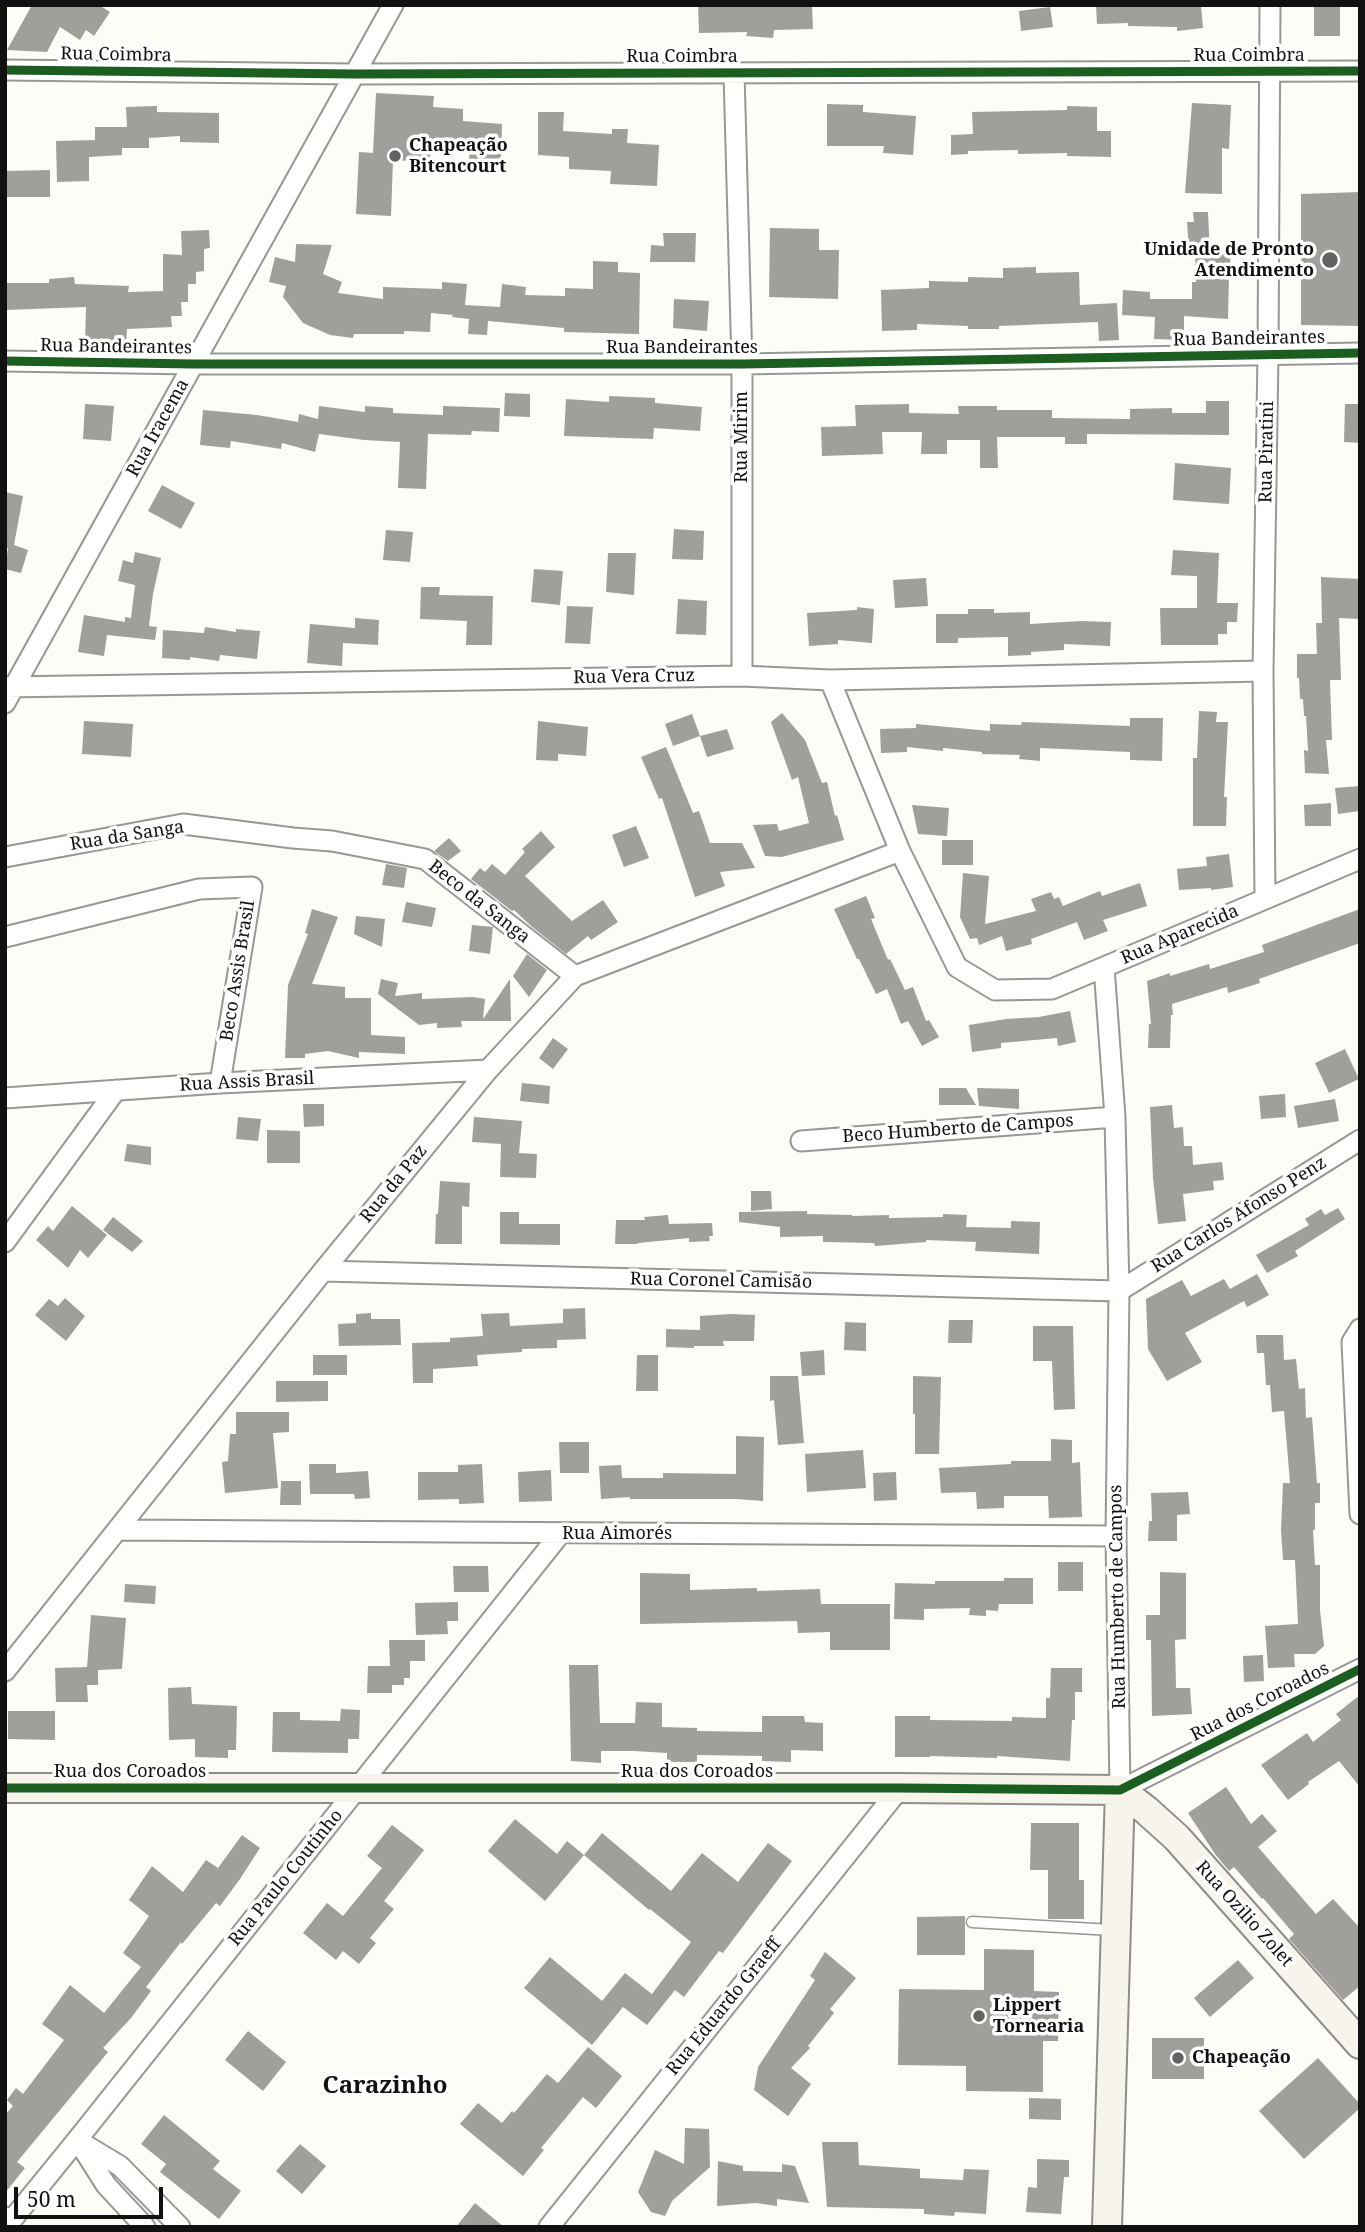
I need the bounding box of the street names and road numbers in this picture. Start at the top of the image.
street label: Rua Coimbra [60,43,172,67]
street label: Rua Coimbra [1193,45,1305,67]
street label: Rua Coimbra [626,46,738,68]
street label: Rua Bandeirantes [1173,327,1325,351]
street label: Rua Bandeirantes [40,335,192,359]
street label: Rua Bandeirantes [606,337,758,359]
street label: Rua Iracema [122,375,194,481]
street label: Rua Mirim [731,391,753,483]
street label: Rua Piratini [1255,401,1279,503]
street label: Rua Vera Cruz [573,665,695,689]
street label: Rua da Sanga [68,816,186,856]
street label: Beco da Sanga [424,856,534,948]
street label: Beco Assis Brasil [216,899,260,1043]
street label: Rua Aparecida [1118,900,1242,970]
street label: Rua Assis Brasil [179,1068,315,1096]
street label: Beco Humberto de Campos [842,1110,1074,1148]
street label: Rua da Paz [356,1141,432,1227]
street label: Rua Carlos Afonso Penz [1147,1152,1331,1278]
street label: Rua Coronel Camisão [630,1269,812,1293]
street label: Rua Humberto de Campos [1105,1485,1131,1709]
street label: Rua Aimorés [562,1523,672,1545]
street label: Rua dos Coroados [1187,1658,1333,1746]
street label: Rua dos Coroados [54,1761,206,1783]
street label: Rua dos Coroados [621,1761,773,1783]
street label: Rua Paulo Coutinho [224,1805,348,1951]
street label: Rua Ozilio Zolet [1191,1856,1297,1972]
street label: Rua Eduardo Graeff [662,1934,786,2080]

